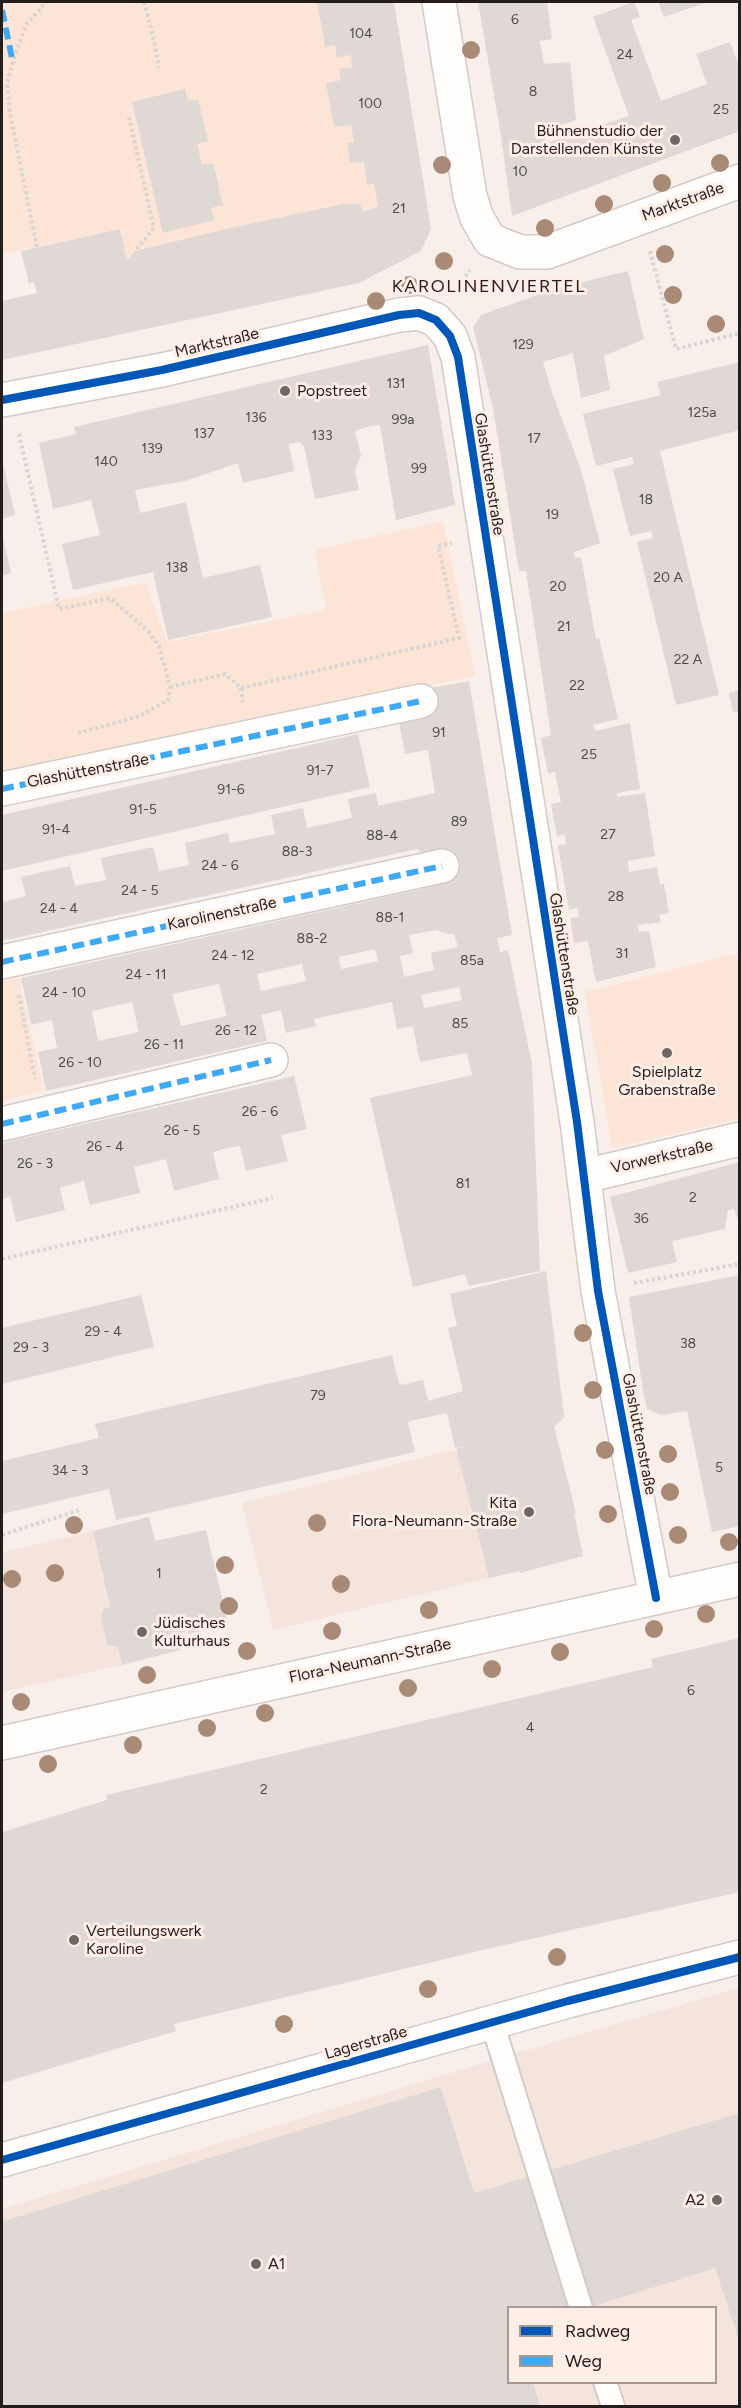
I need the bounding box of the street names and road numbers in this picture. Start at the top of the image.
street label: Marktstraße [639,178,727,226]
street label: Marktstraße [173,324,261,362]
street label: Glashüttenstraße [470,411,508,537]
street label: Glashüttenstraße [25,750,151,792]
street label: Glashüttenstraße [545,891,583,1017]
street label: Karolinenstraße [166,893,278,935]
street label: Vorwerkstraße [609,1136,715,1178]
street label: Glashüttenstraße [618,1371,660,1497]
street label: Flora-Neumann-Straße [287,1634,453,1688]
street label: Lagerstraße [323,2022,409,2064]

